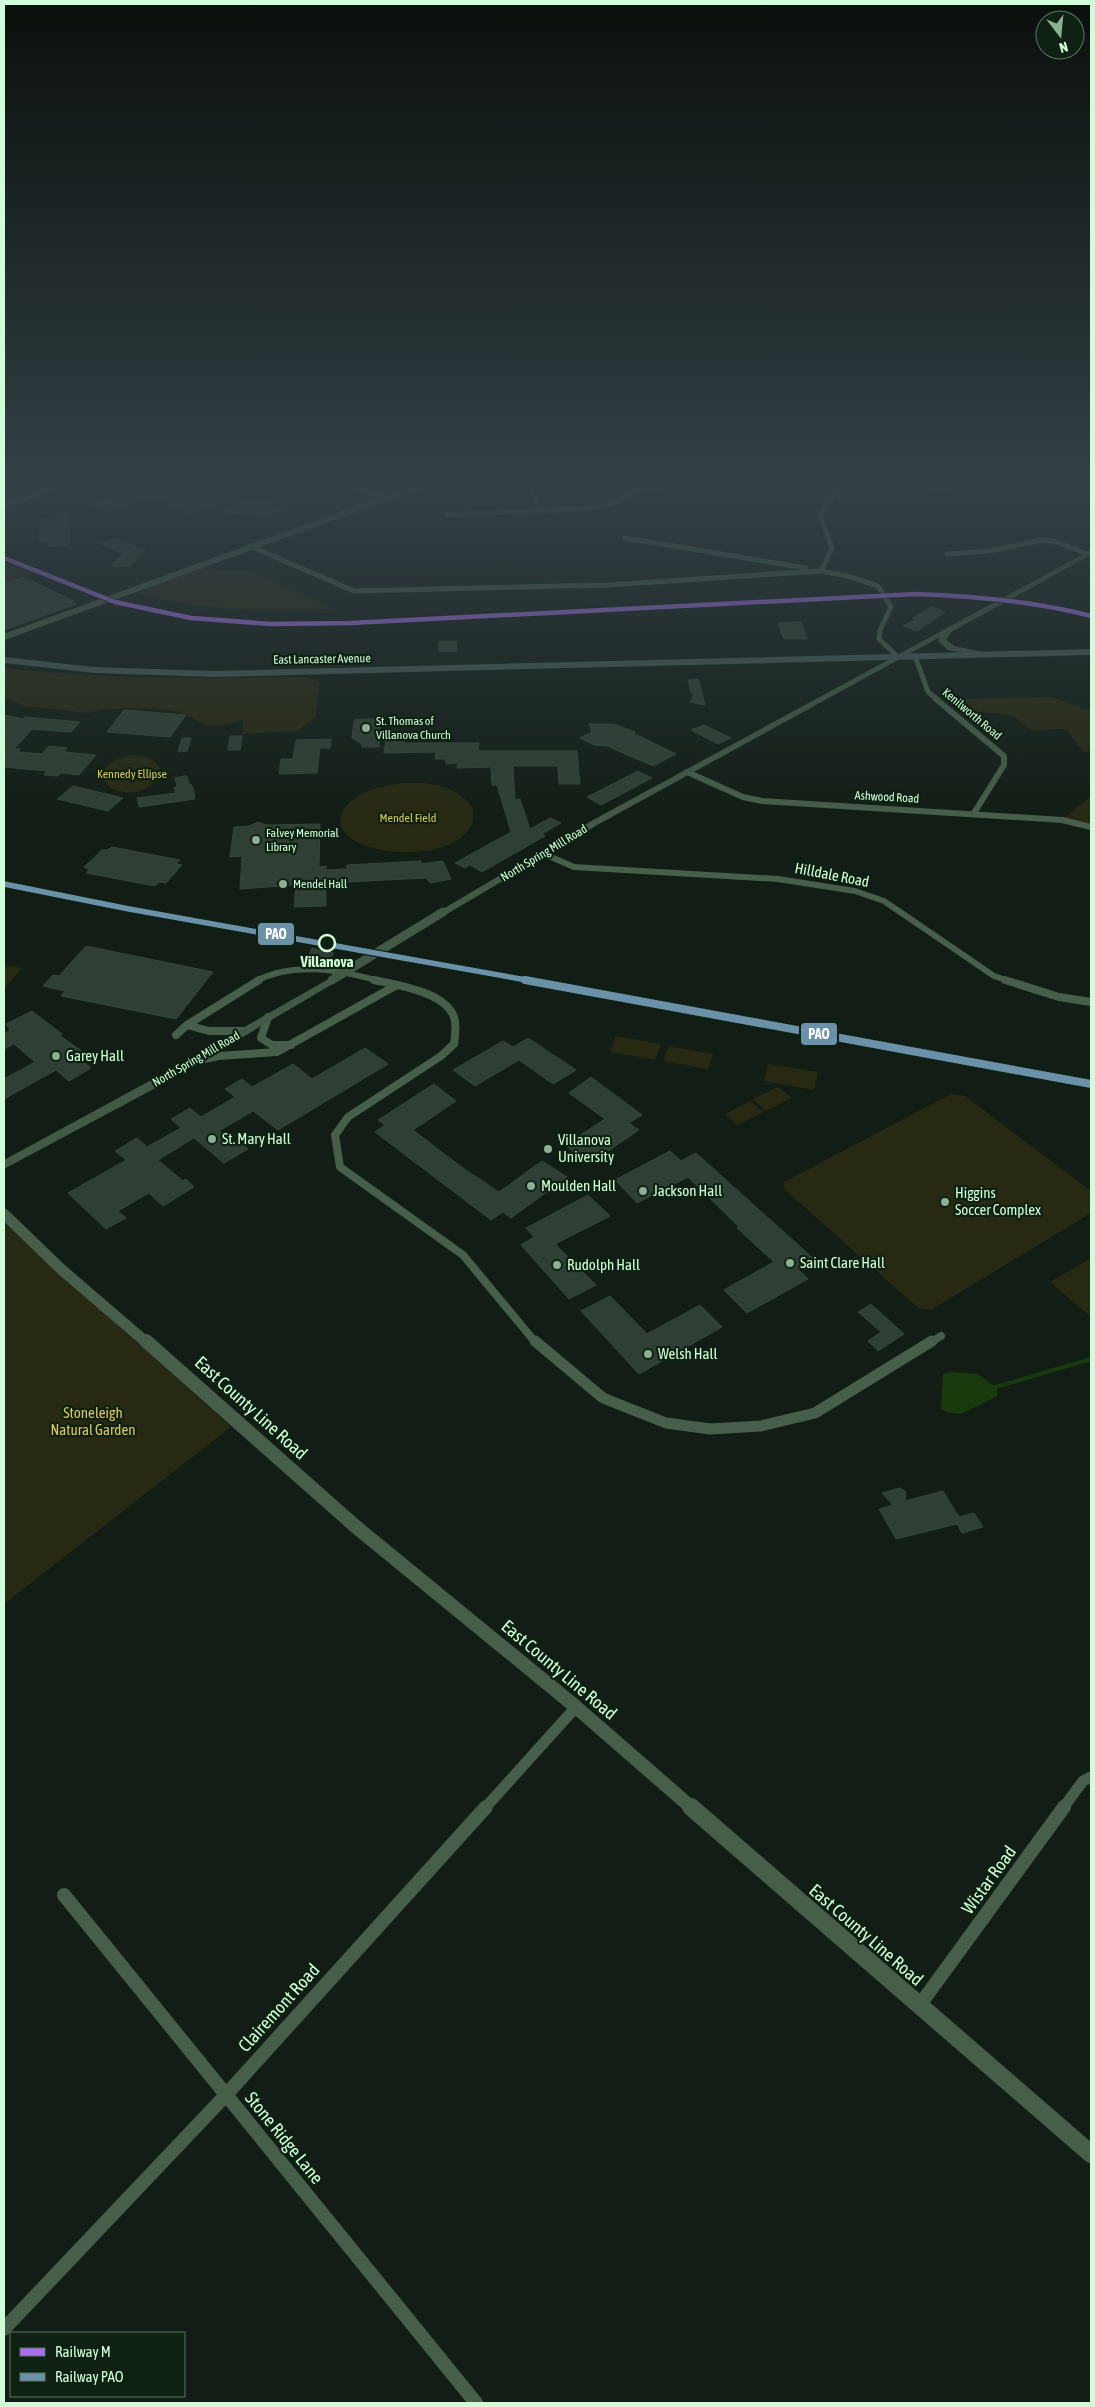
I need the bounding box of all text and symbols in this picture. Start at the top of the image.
north arrow [1035,10,1085,60]
text: N [1057,39,1070,56]
street label: East Lancaster Avenue [273,651,371,667]
street label: Kenilworth Road [940,685,1004,743]
place label: St. Thomas of Villanova Church [376,714,451,742]
marker: St. Thomas of Villanova Church [360,722,372,734]
park label: Kennedy Ellipse [97,767,167,781]
street label: Ashwood Road [854,788,920,806]
park label: Mendel Field [379,811,437,825]
street label: North Spring Mill Road [498,822,590,884]
place label: Falvey Memorial Library [266,826,340,854]
marker: Falvey Memorial Library [250,834,262,846]
street label: Hilldale Road [793,859,871,890]
place label: Mendel Hall [293,877,348,891]
marker: Mendel Hall [277,878,289,890]
line badge: PAO [257,922,295,946]
text: PAO [265,926,287,942]
marker: Villanova [318,934,336,952]
place label: Villanova [300,953,353,970]
line badge: PAO [800,1022,838,1046]
text: PAO [808,1026,830,1042]
street label: North Spring Mill Road [150,1028,242,1090]
place label: Garey Hall [66,1047,124,1064]
marker: Garey Hall [50,1050,62,1062]
place label: St. Mary Hall [222,1130,291,1147]
place label: Villanova University [558,1131,614,1165]
marker: St. Mary Hall [206,1133,218,1145]
marker: Villanova University [542,1143,554,1155]
place label: Moulden Hall [541,1177,616,1194]
marker: Moulden Hall [525,1180,537,1192]
place label: Jackson Hall [653,1182,722,1199]
place label: Higgins Soccer Complex [955,1184,1041,1218]
marker: Jackson Hall [637,1185,649,1197]
marker: Higgins Soccer Complex [939,1196,951,1208]
place label: Saint Clare Hall [800,1254,885,1271]
place label: Rudolph Hall [567,1256,640,1273]
marker: Saint Clare Hall [784,1257,796,1269]
marker: Rudolph Hall [551,1259,563,1271]
place label: Welsh Hall [658,1345,718,1362]
marker: Welsh Hall [642,1348,654,1360]
street label: East County Line Road [191,1352,312,1464]
park label: Stoneleigh Natural Garden [50,1404,136,1438]
street label: East County Line Road [497,1615,621,1724]
street label: Wistar Road [957,1841,1020,1918]
street label: East County Line Road [805,1879,928,1990]
street label: Clairemont Road [234,1959,324,2056]
street label: Stone Ridge Lane [241,2087,328,2188]
legend [10,2332,185,2397]
text: Railway M [55,2343,111,2360]
text: Railway PAO [55,2368,124,2385]

